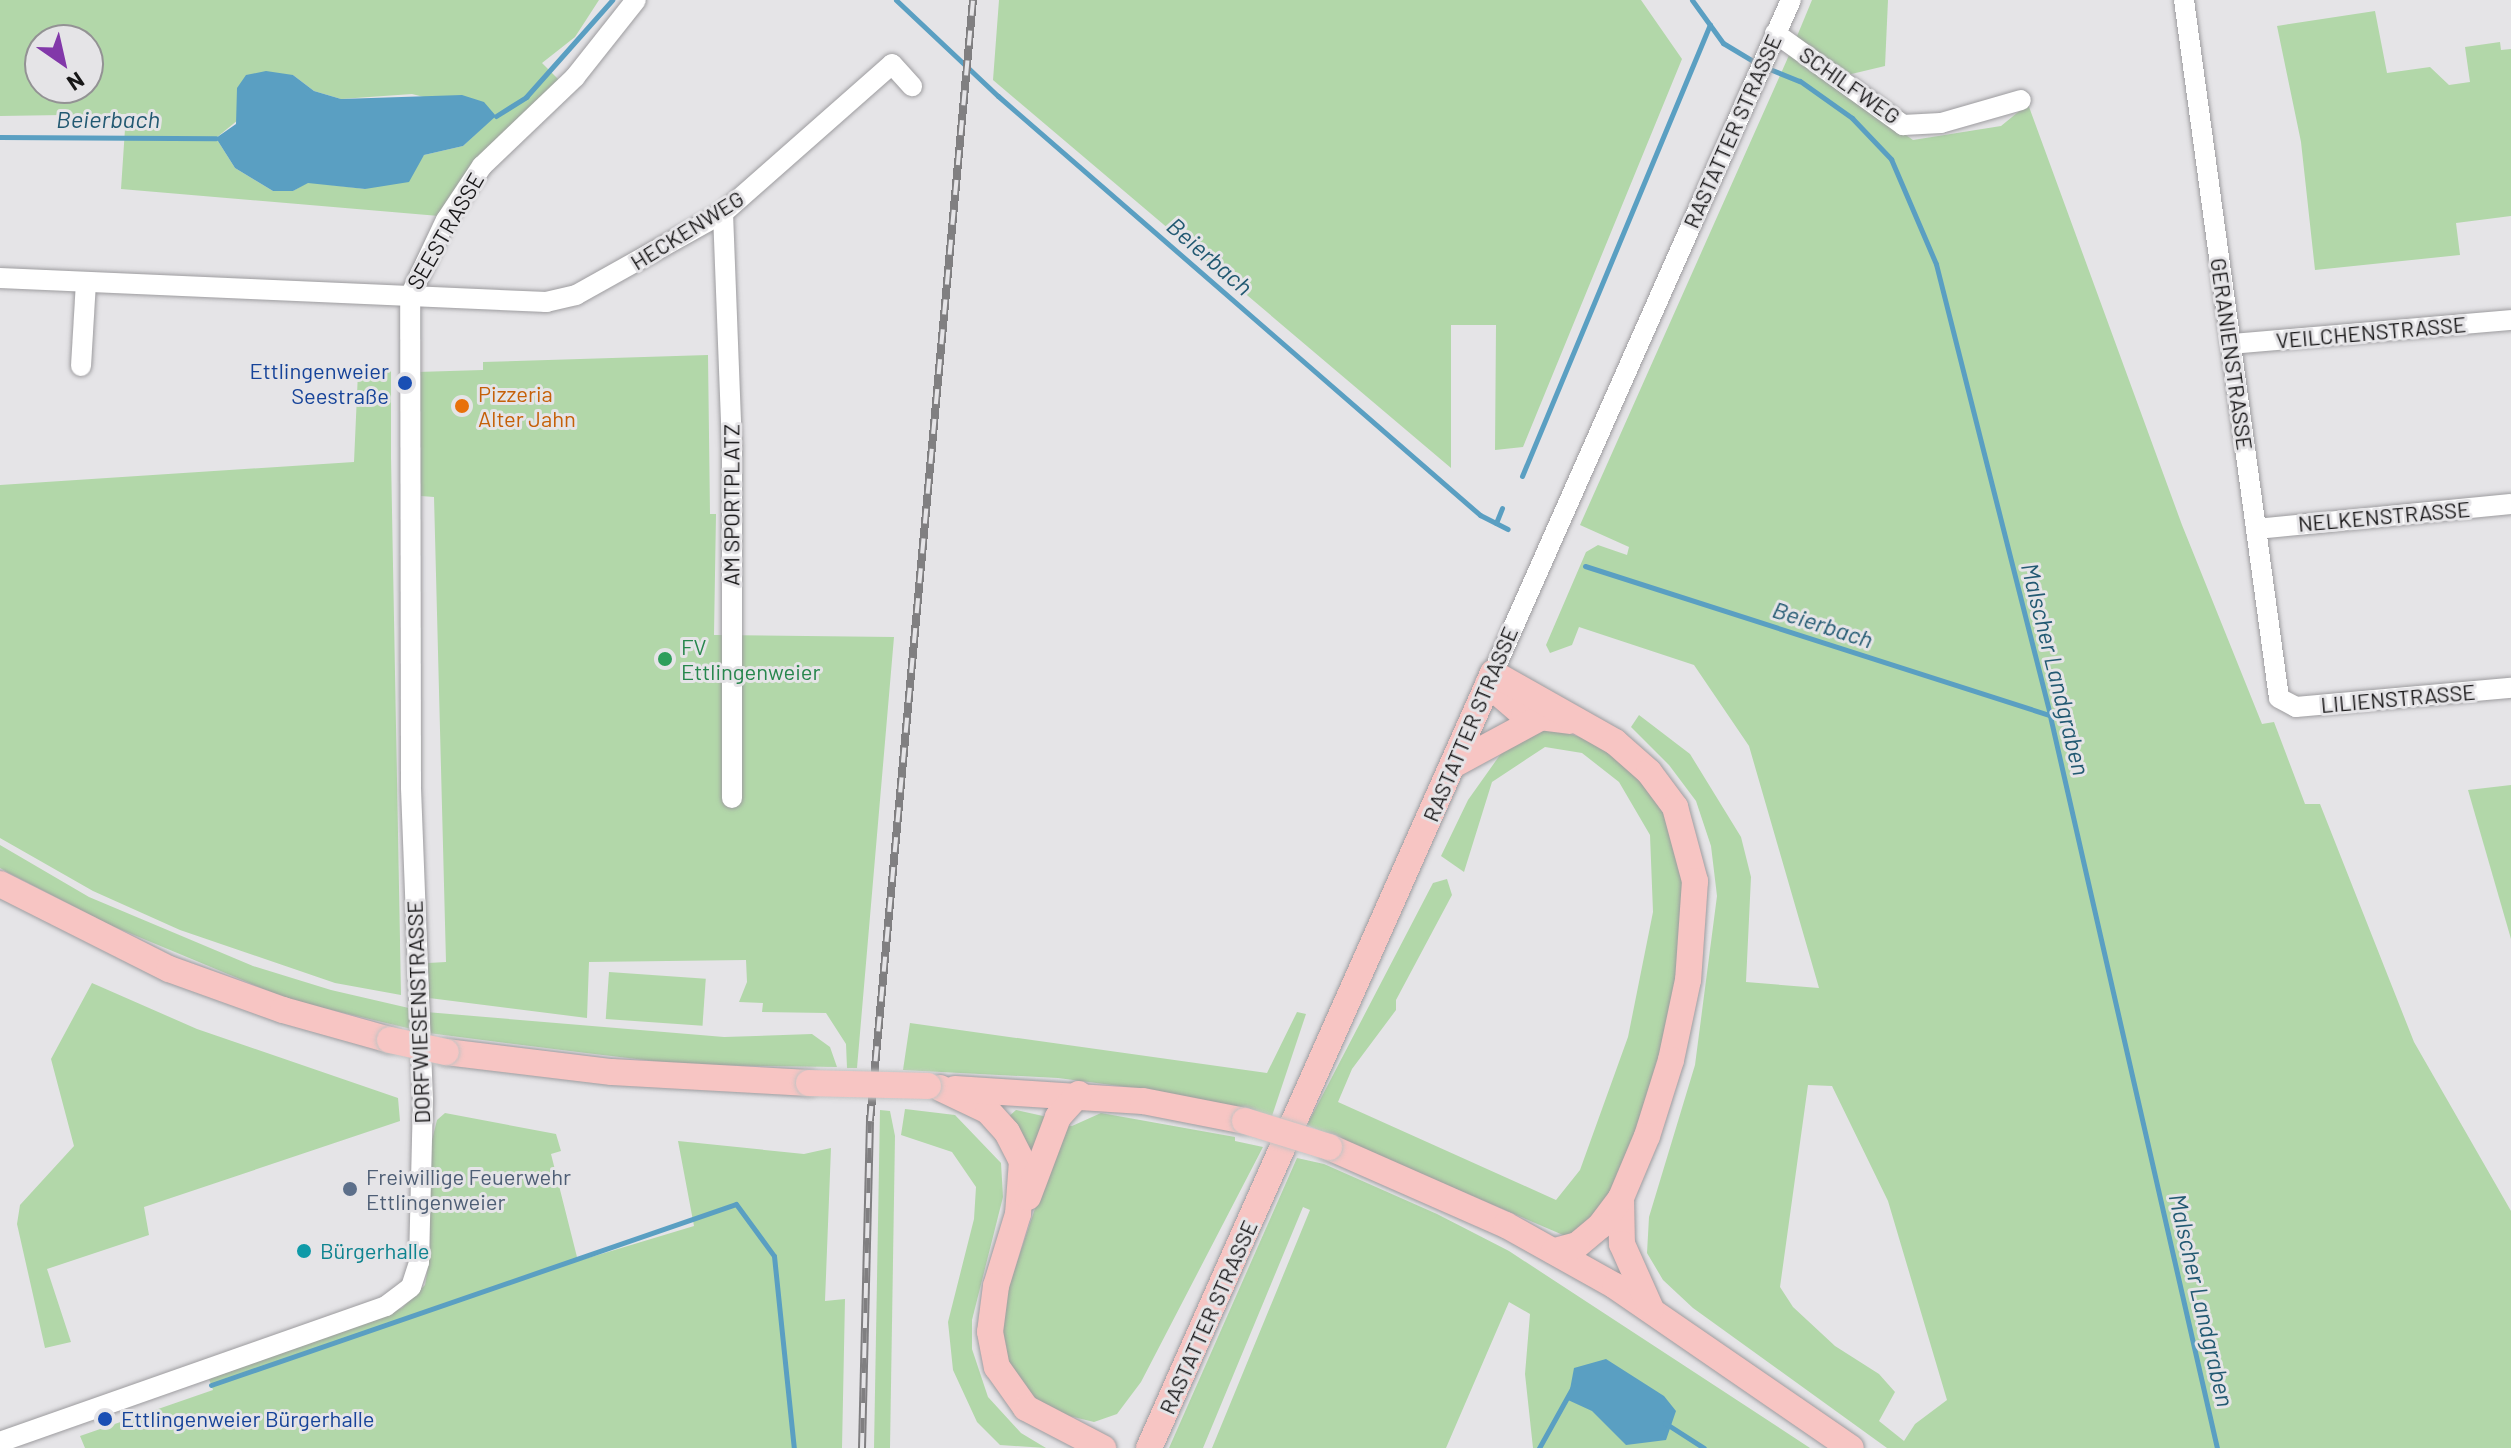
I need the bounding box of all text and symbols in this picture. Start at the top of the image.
north arrow [24,24,104,104]
street label: RASTATTER STRASSE [1677,30,1787,232]
street label: SCHILFWEG [1794,41,1906,129]
text: N [63,67,90,97]
water label: Beierbach [56,105,160,133]
street label: SEESTRASSE [401,168,489,294]
street label: HECKENWEG [626,185,748,275]
water label: Beierbach [1161,211,1259,301]
street label: GERANIENSTRASSE [2205,256,2259,452]
street label: VEILCHENSTRASSE [2275,311,2467,353]
place label: Ettlingenweier Seestraße [249,357,389,408]
marker: Ettlingenweier Seestraße [396,374,414,392]
place label: Pizzeria Alter Jahn [478,380,576,432]
marker: Pizzeria Alter Jahn [453,397,471,415]
street label: AM SPORTPLATZ [718,424,744,586]
street label: NELKENSTRASSE [2297,495,2471,537]
water label: Malscher Landgraben [2016,560,2096,778]
water label: Beierbach [1769,594,1877,654]
street label: RASTATTER STRASSE [1417,622,1523,826]
place label: FV Ettlingenweier [681,633,821,684]
marker: FV Ettlingenweier [656,650,674,668]
street label: LILIENSTRASSE [2319,678,2477,718]
street label: DORFWIESENSTRASSE [401,900,435,1124]
place label: Freiwillige Feuerwehr Ettlingenweier [366,1163,571,1214]
marker: Freiwillige Feuerwehr Ettlingenweier [341,1180,359,1198]
water label: Malscher Landgraben [2163,1191,2241,1409]
street label: RASTATTER STRASSE [1153,1216,1263,1418]
place label: Bürgerhalle [320,1238,430,1264]
marker: Bürgerhalle [295,1242,313,1260]
place label: Ettlingenweier Bürgerhalle [121,1406,375,1432]
marker: Ettlingenweier Bürgerhalle [96,1410,114,1428]

